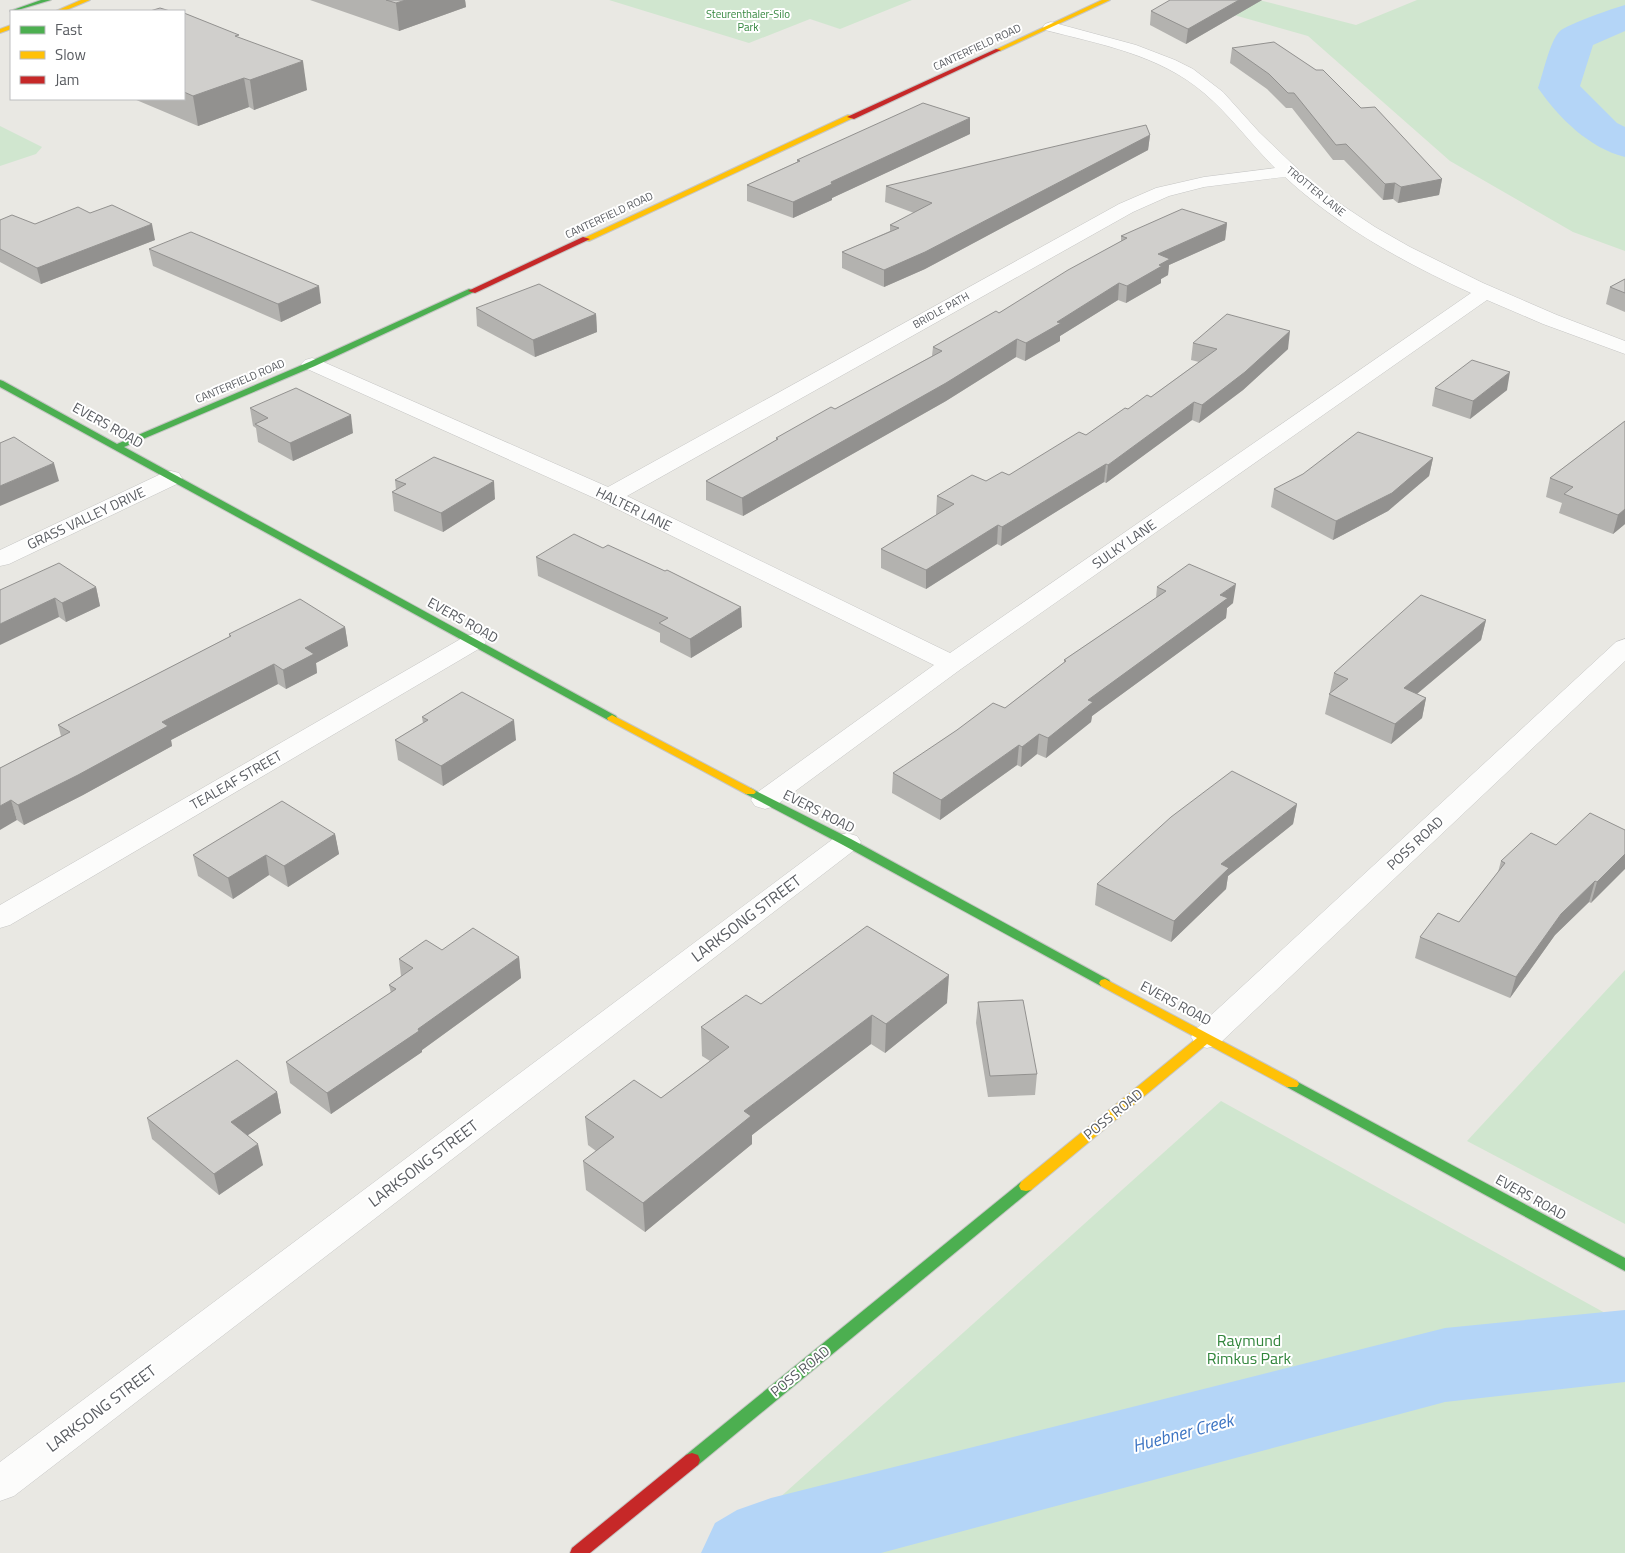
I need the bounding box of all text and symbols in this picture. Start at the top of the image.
park label: Steurenthaler-Silo Park [706,6,790,35]
legend [10,10,185,100]
text: Fast [55,18,83,41]
street label: CANTERFIELD ROAD [930,20,1024,74]
text: Slow [55,43,86,66]
text: Jam [55,68,79,91]
street label: TROTTER LANE [1283,162,1349,220]
street label: CANTERFIELD ROAD [562,188,656,242]
street label: BRIDLE PATH [910,288,972,332]
street label: CANTERFIELD ROAD [193,355,287,407]
street label: EVERS ROAD [69,396,147,453]
street label: GRASS VALLEY DRIVE [23,481,149,554]
street label: HALTER LANE [593,481,676,536]
street label: SULKY LANE [1087,514,1160,573]
street label: EVERS ROAD [424,591,502,648]
street label: TEALEAF STREET [186,744,286,814]
street label: EVERS ROAD [780,783,859,838]
street label: POSS ROAD [1382,811,1448,874]
street label: LARKSONG STREET [686,868,807,967]
street label: EVERS ROAD [1137,975,1216,1030]
street label: POSS ROAD [1079,1083,1147,1144]
street label: LARKSONG STREET [363,1113,484,1212]
street label: EVERS ROAD [1492,1168,1570,1225]
park label: Raymund Rimkus Park [1207,1328,1292,1370]
street label: POSS ROAD [766,1340,834,1401]
street label: LARKSONG STREET [41,1358,162,1457]
water label: Huebner Creek [1129,1406,1238,1459]

